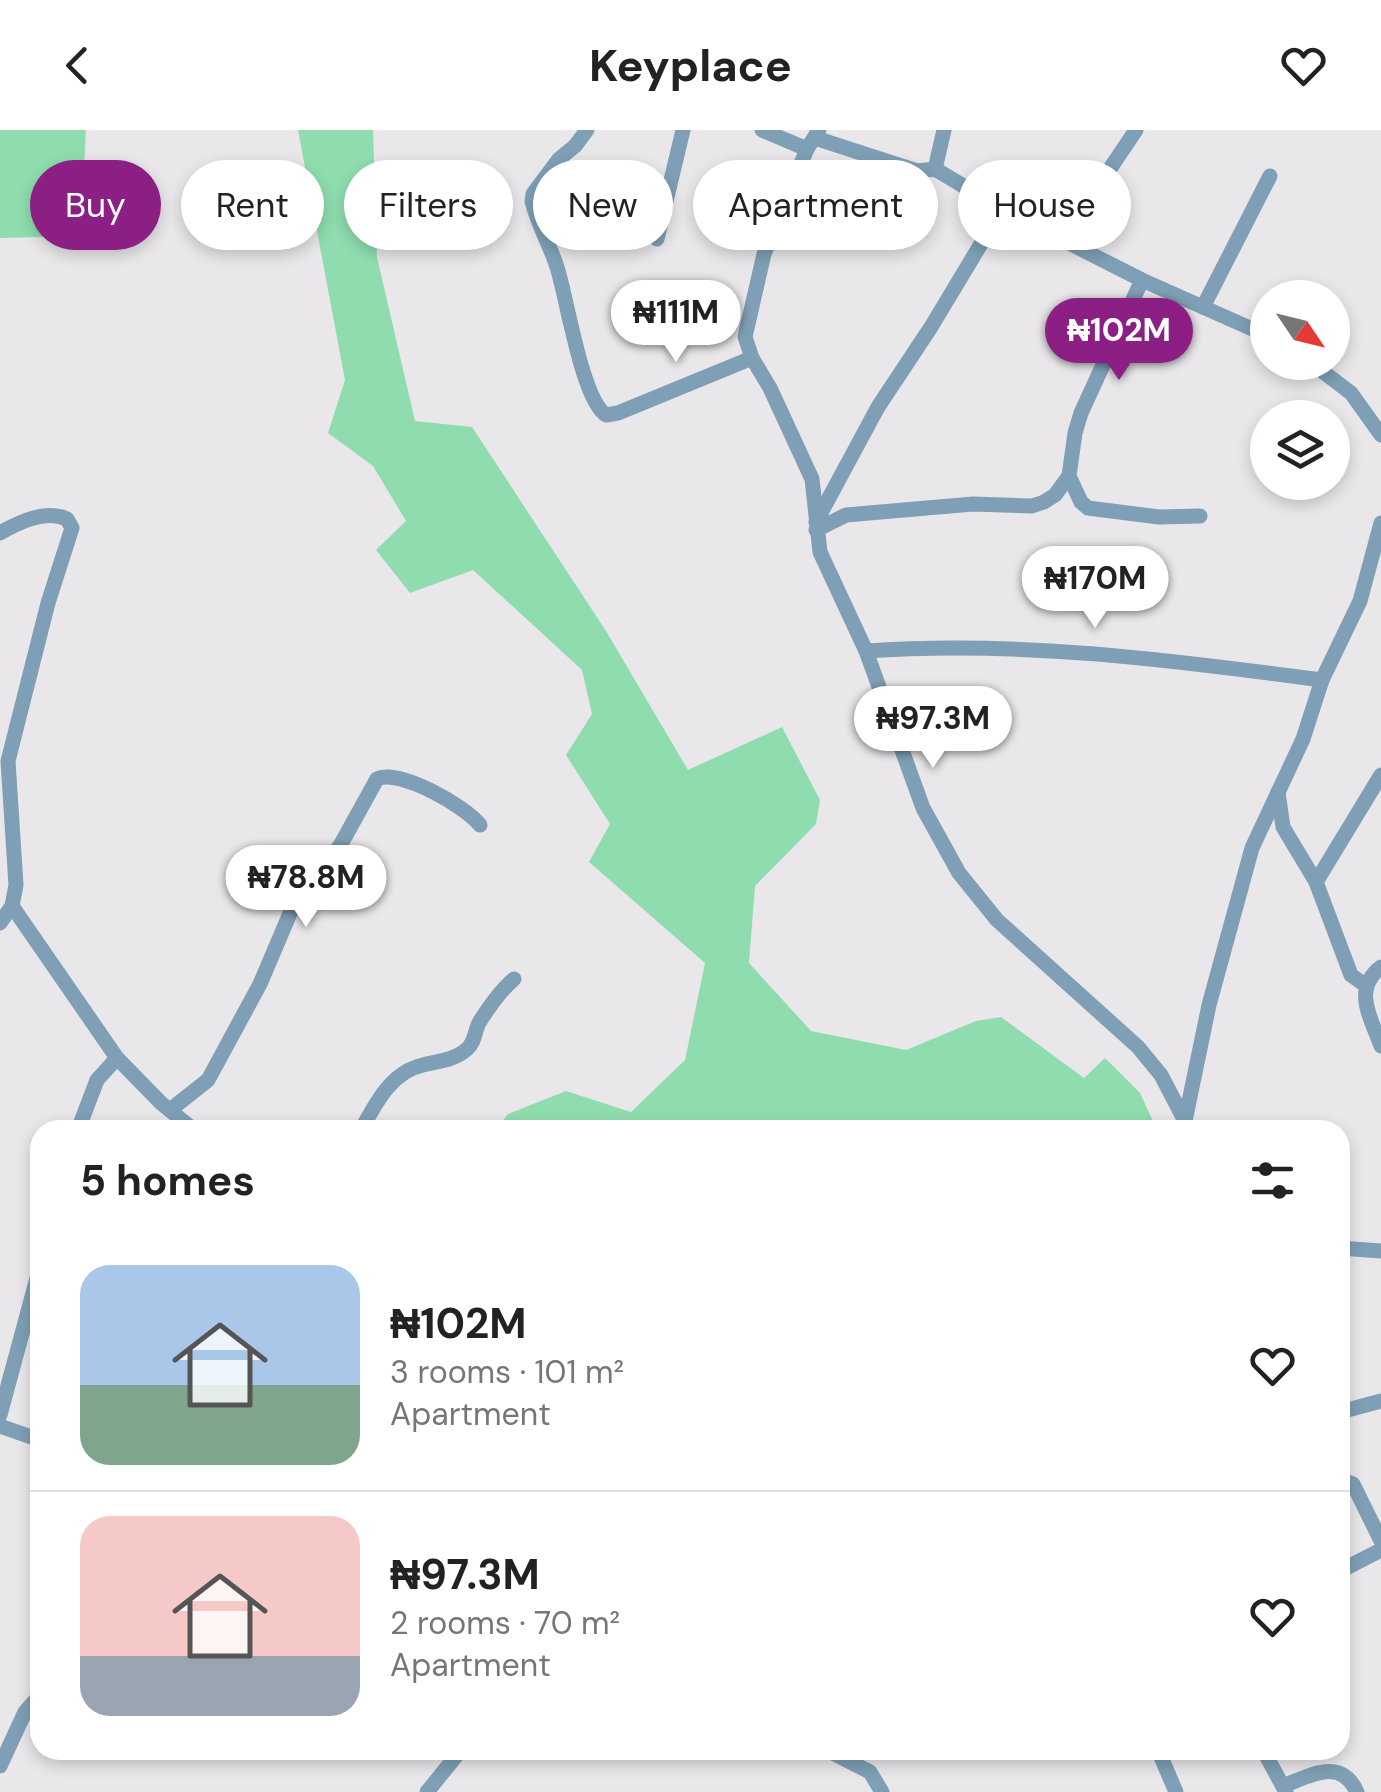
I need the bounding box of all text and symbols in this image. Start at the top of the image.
text: Keyplace [589,36,792,95]
icon: back [50,38,105,93]
icon: heart [1276,38,1331,93]
chip: Buy [30,160,161,250]
chip: Rent [181,160,324,250]
chip: Filters [344,160,513,250]
chip: New [533,160,673,250]
chip: Apartment [693,160,938,250]
chip: House [958,160,1131,250]
pin: ₦111M [606,280,746,365]
north arrow [1250,280,1350,380]
map controls [1250,280,1350,500]
text: ₦111M [633,291,719,333]
pin: ₦102M [1049,298,1189,383]
text: ₦102M [1067,309,1171,351]
button: layers [1250,400,1350,500]
pin: ₦170M [1025,546,1165,631]
text: ₦170M [1044,557,1146,599]
pin: ₦97.3M [852,686,1014,771]
text: ₦97.3M [876,697,990,739]
pin: ₦78.8M [225,845,387,930]
text: ₦78.8M [248,856,365,898]
text: 5 homes [80,1153,255,1208]
icon: filters [1245,1153,1300,1208]
text: ₦102M [390,1296,526,1351]
icon: home [160,1305,280,1425]
icon: heart [1245,1338,1300,1393]
text: 3 rooms · 101 m² [390,1351,624,1393]
text: Apartment [390,1393,551,1435]
text: ₦97.3M [390,1547,540,1602]
icon: home [160,1556,280,1676]
icon: heart [1245,1589,1300,1644]
text: 2 rooms · 70 m² [390,1602,620,1644]
text: Apartment [390,1644,551,1686]

